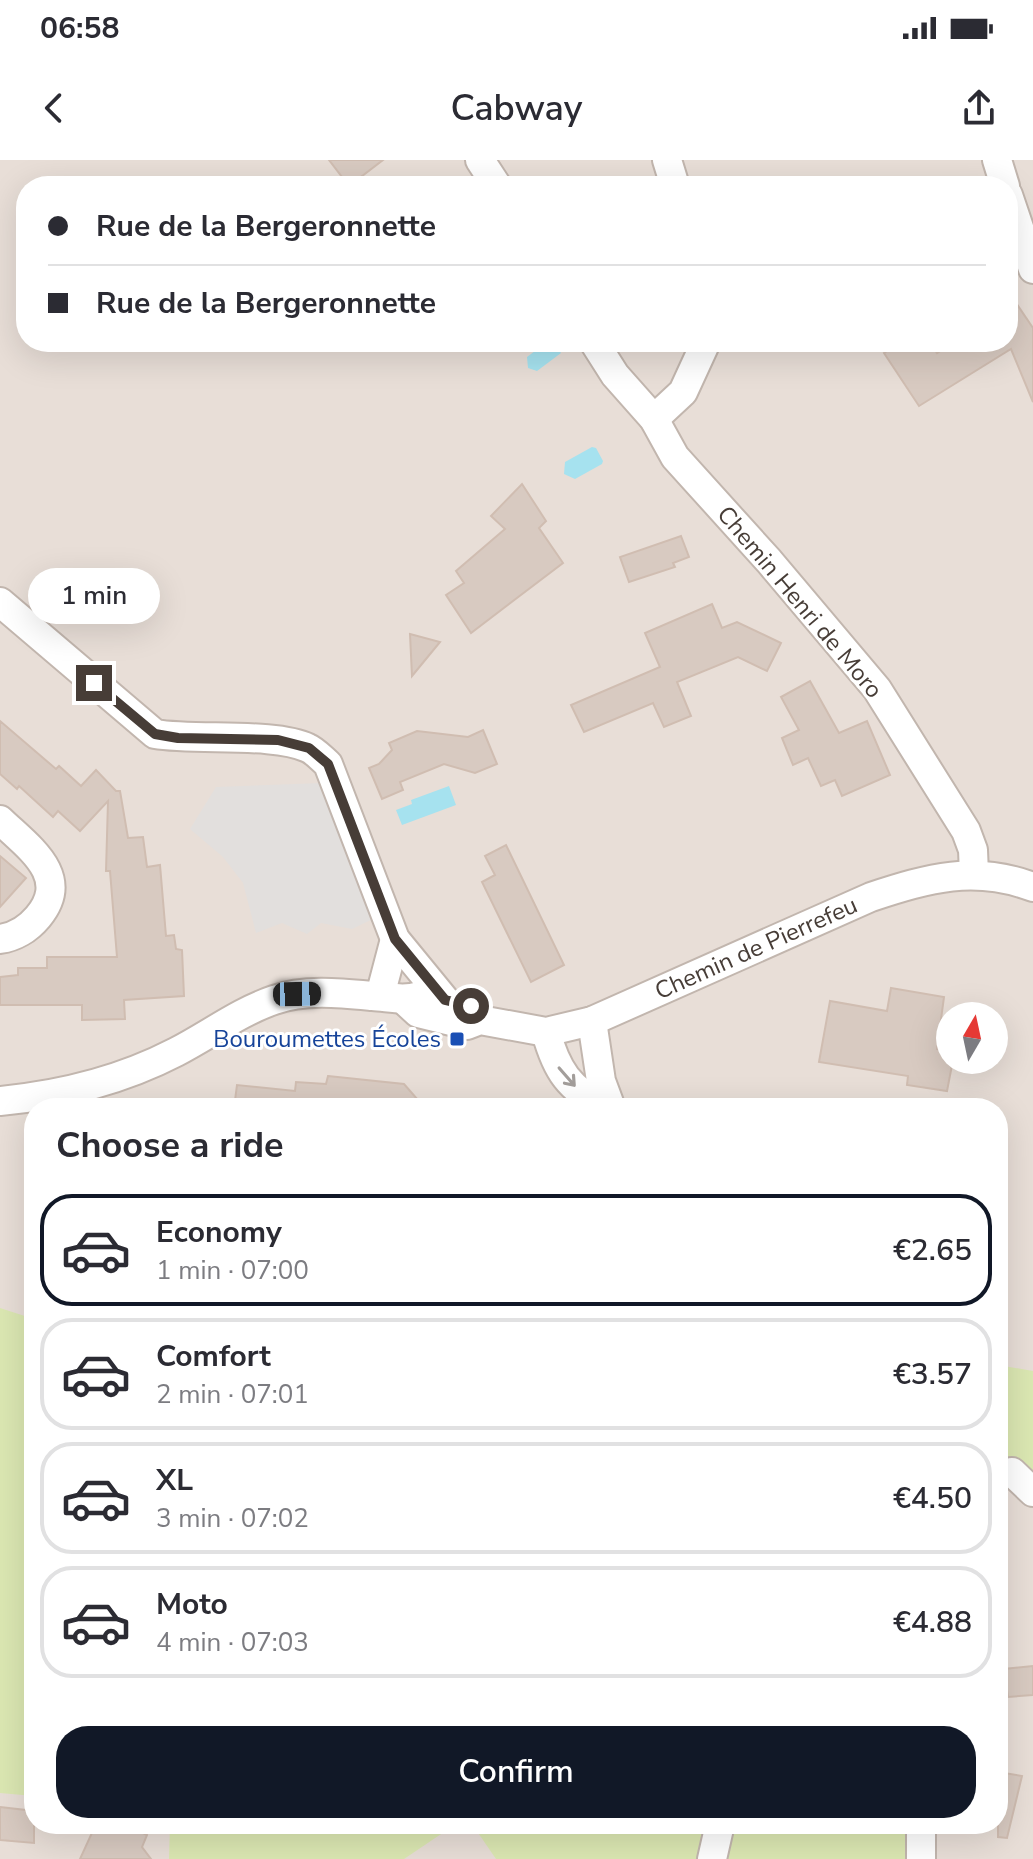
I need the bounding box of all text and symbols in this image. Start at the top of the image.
text: 06:58 [40,8,119,49]
text: Cabway [451,84,583,133]
icon: back [32,86,76,130]
icon: share [957,86,1001,130]
text: Rue de la Bergeronnette [96,206,436,247]
text: Rue de la Bergeronnette [96,283,436,324]
street label: Chemin Henri de Moro [710,499,890,705]
callout: 1 min [28,567,160,623]
text: 1 min [61,578,127,613]
route end [76,665,112,701]
street label: Chemin de Pierrefeu [650,889,862,1007]
car [273,982,321,1006]
route start [453,988,489,1024]
north arrow [936,1002,1008,1074]
map controls [936,1002,1008,1074]
place label: Bouroumettes Écoles [213,1023,441,1055]
marker: Bouroumettes Écoles [448,1030,466,1048]
one-way arrow [558,1066,576,1086]
text: Choose a ride [56,1121,284,1170]
text: Economy [156,1212,282,1253]
icon: car [60,1214,132,1286]
text: €2.65 [893,1230,972,1271]
text: 1 min · 07:00 [156,1253,309,1288]
text: Comfort [156,1336,271,1377]
icon: car [60,1338,132,1410]
text: €3.57 [893,1354,972,1395]
text: 2 min · 07:01 [156,1377,309,1412]
text: XL [156,1460,193,1501]
icon: car [60,1462,132,1534]
text: €4.50 [893,1478,972,1519]
text: 3 min · 07:02 [156,1501,309,1536]
text: Moto [156,1584,228,1625]
icon: car [60,1586,132,1658]
text: €4.88 [893,1602,972,1643]
text: 4 min · 07:03 [156,1625,309,1660]
button: Confirm [56,1726,976,1818]

